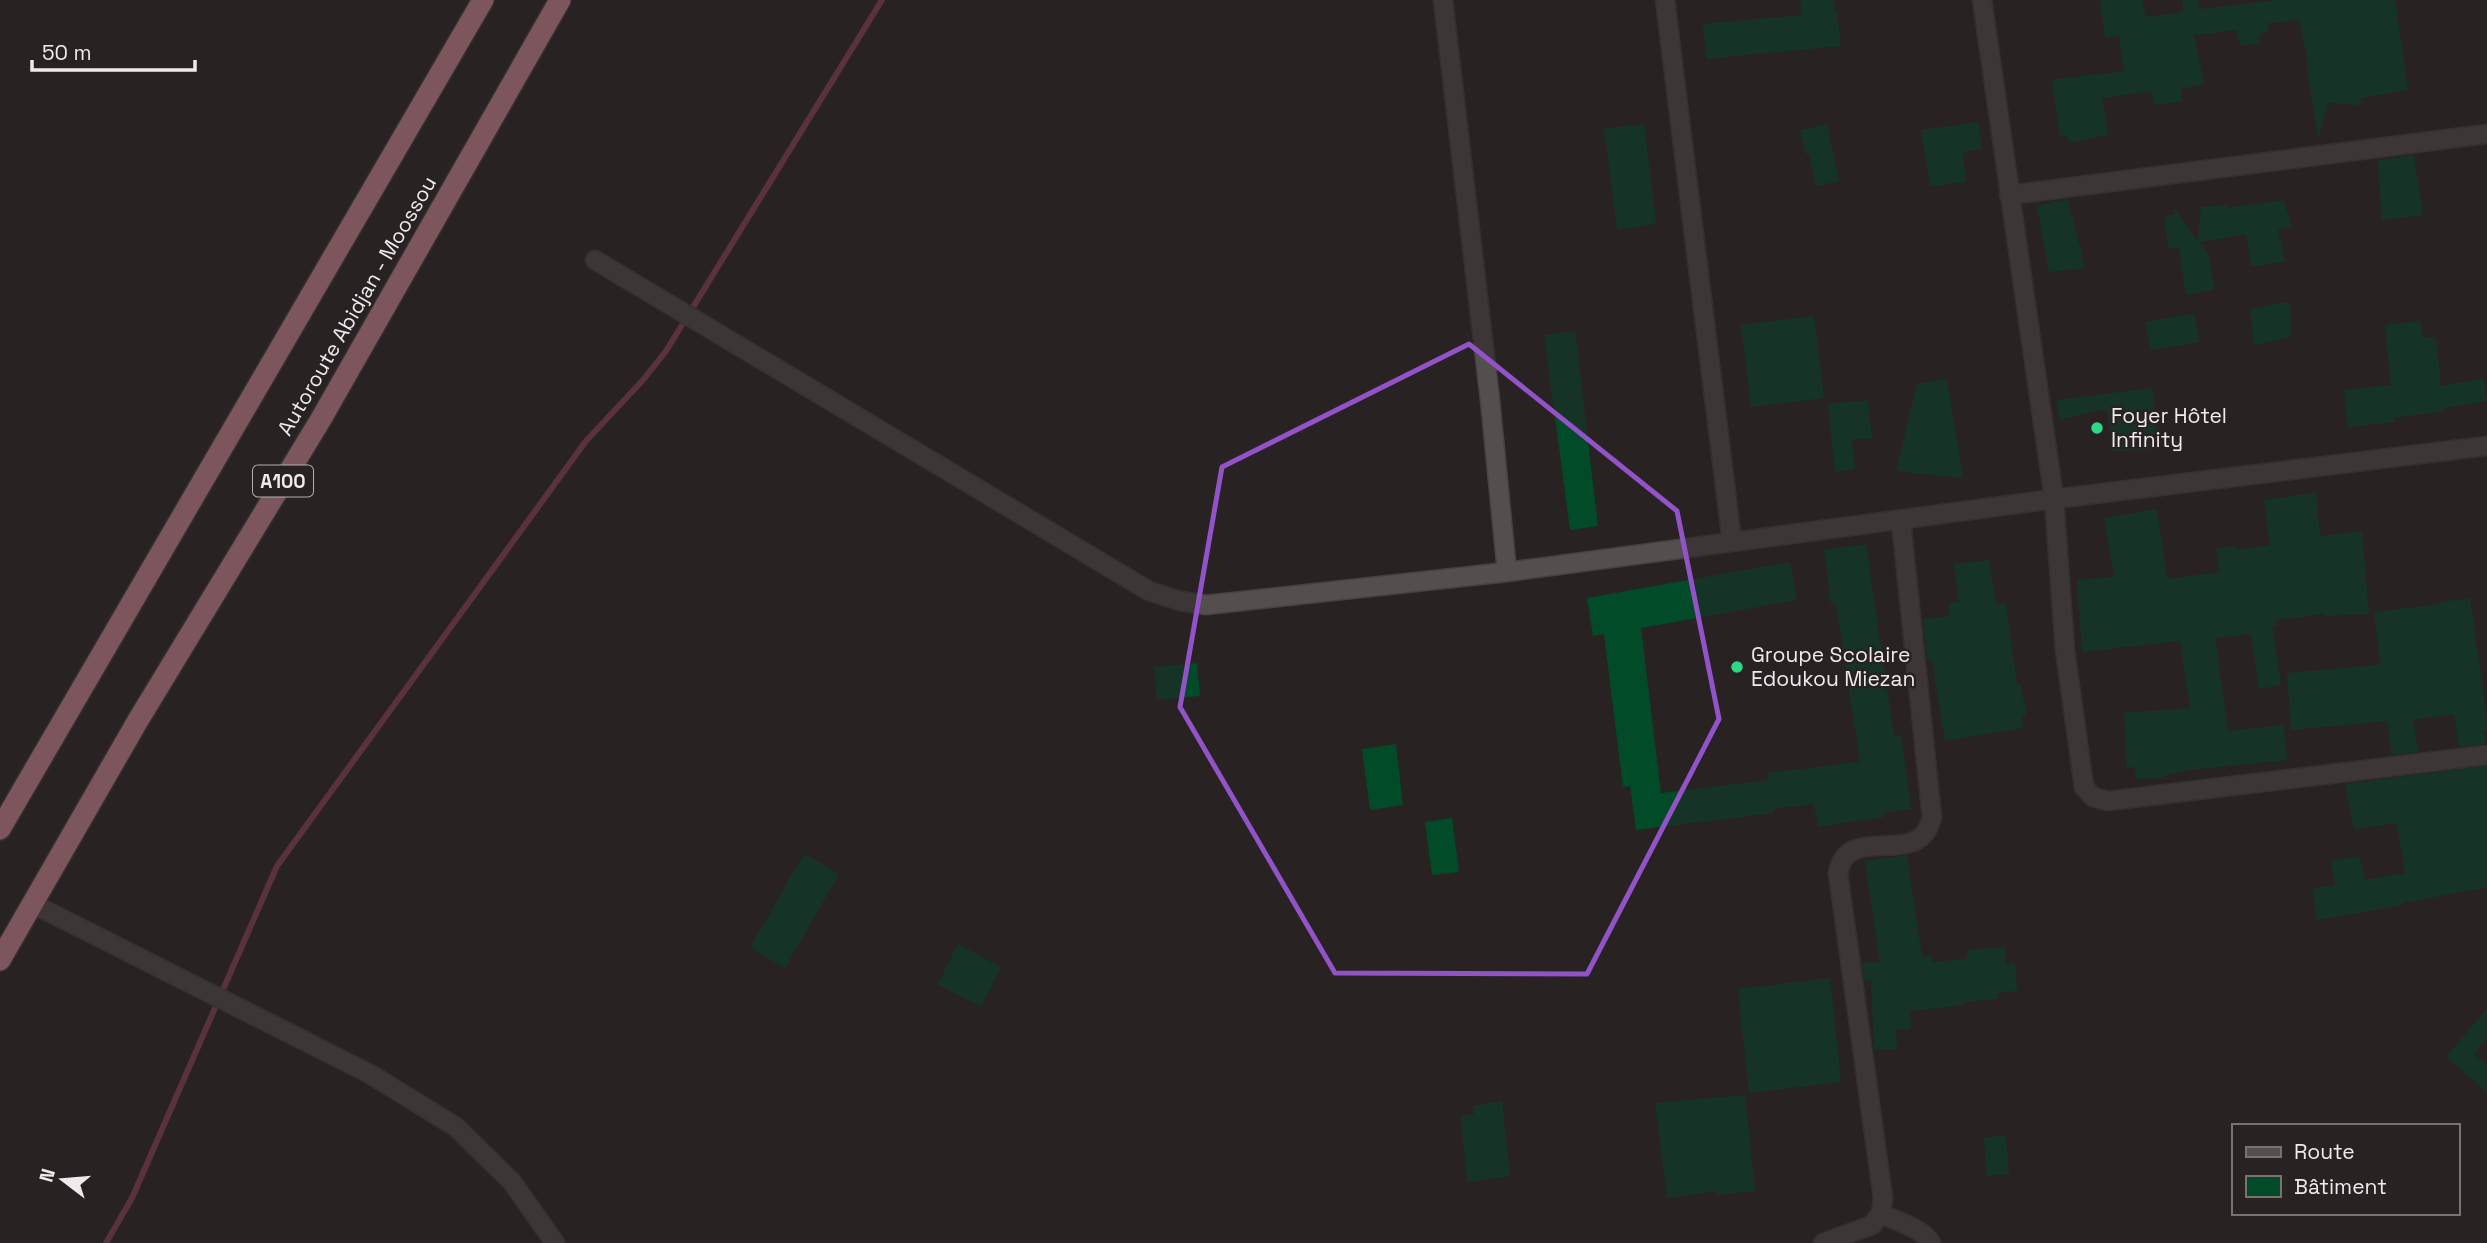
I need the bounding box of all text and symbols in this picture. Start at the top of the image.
scale bar [32,28,194,72]
text: 50 m [42,39,92,66]
street label: Autoroute Abidjan - Moossou [271,171,442,440]
place label: Foyer Hôtel Infinity [2111,402,2227,453]
marker: Foyer Hôtel Infinity [2089,420,2105,436]
road number: A100 [253,466,313,496]
place label: Groupe Scolaire Edoukou Miezan [1751,641,1915,692]
marker: Groupe Scolaire Edoukou Miezan [1729,659,1745,675]
legend [2232,1124,2459,1215]
text: Route [2294,1138,2355,1165]
north arrow [28,1145,98,1215]
text: N [33,1166,61,1185]
text: Bâtiment [2294,1173,2387,1200]

